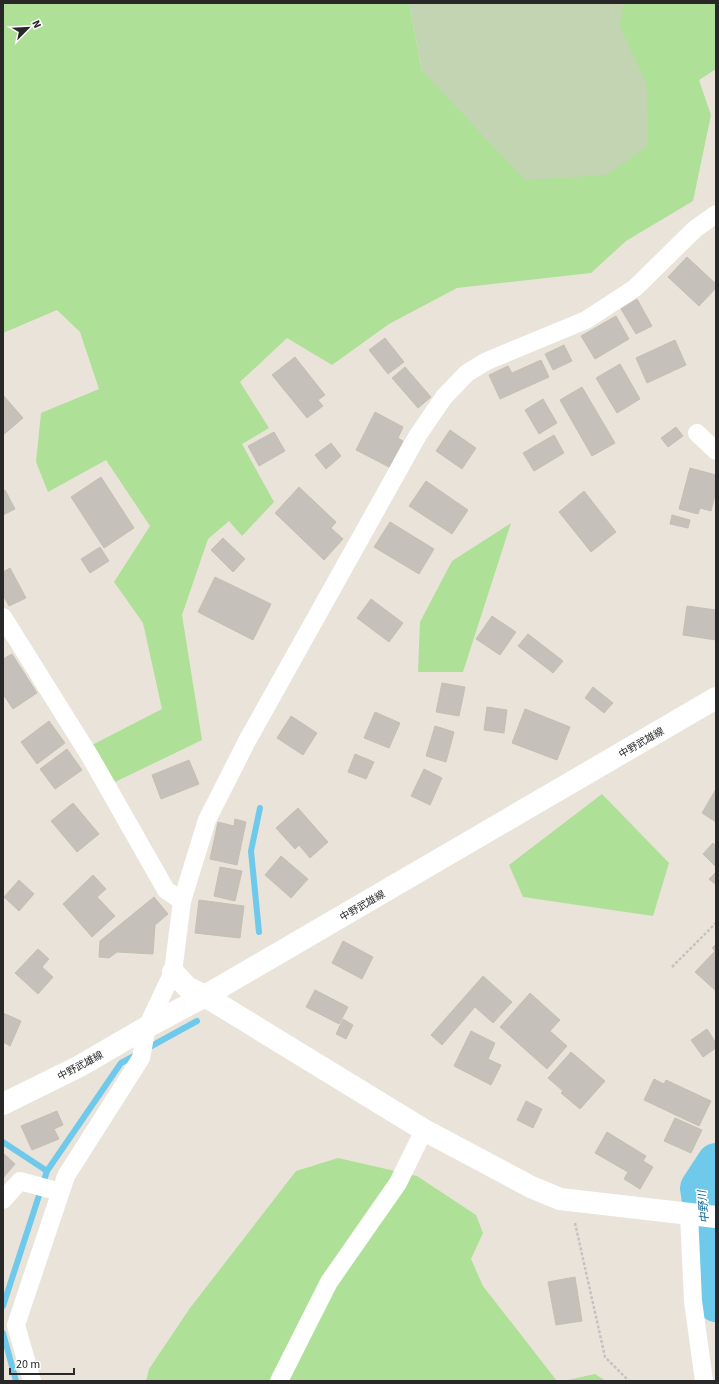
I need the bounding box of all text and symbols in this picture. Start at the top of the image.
north arrow [8,8,48,48]
text: N [28,18,45,31]
street label: 中野武雄線 [616,724,667,761]
street label: 中野武雄線 [337,887,388,924]
street label: 中野武雄線 [55,1048,106,1084]
water label: 中野川 [695,1189,712,1224]
scale bar [10,1350,74,1376]
text: 20 m [16,1356,40,1373]

